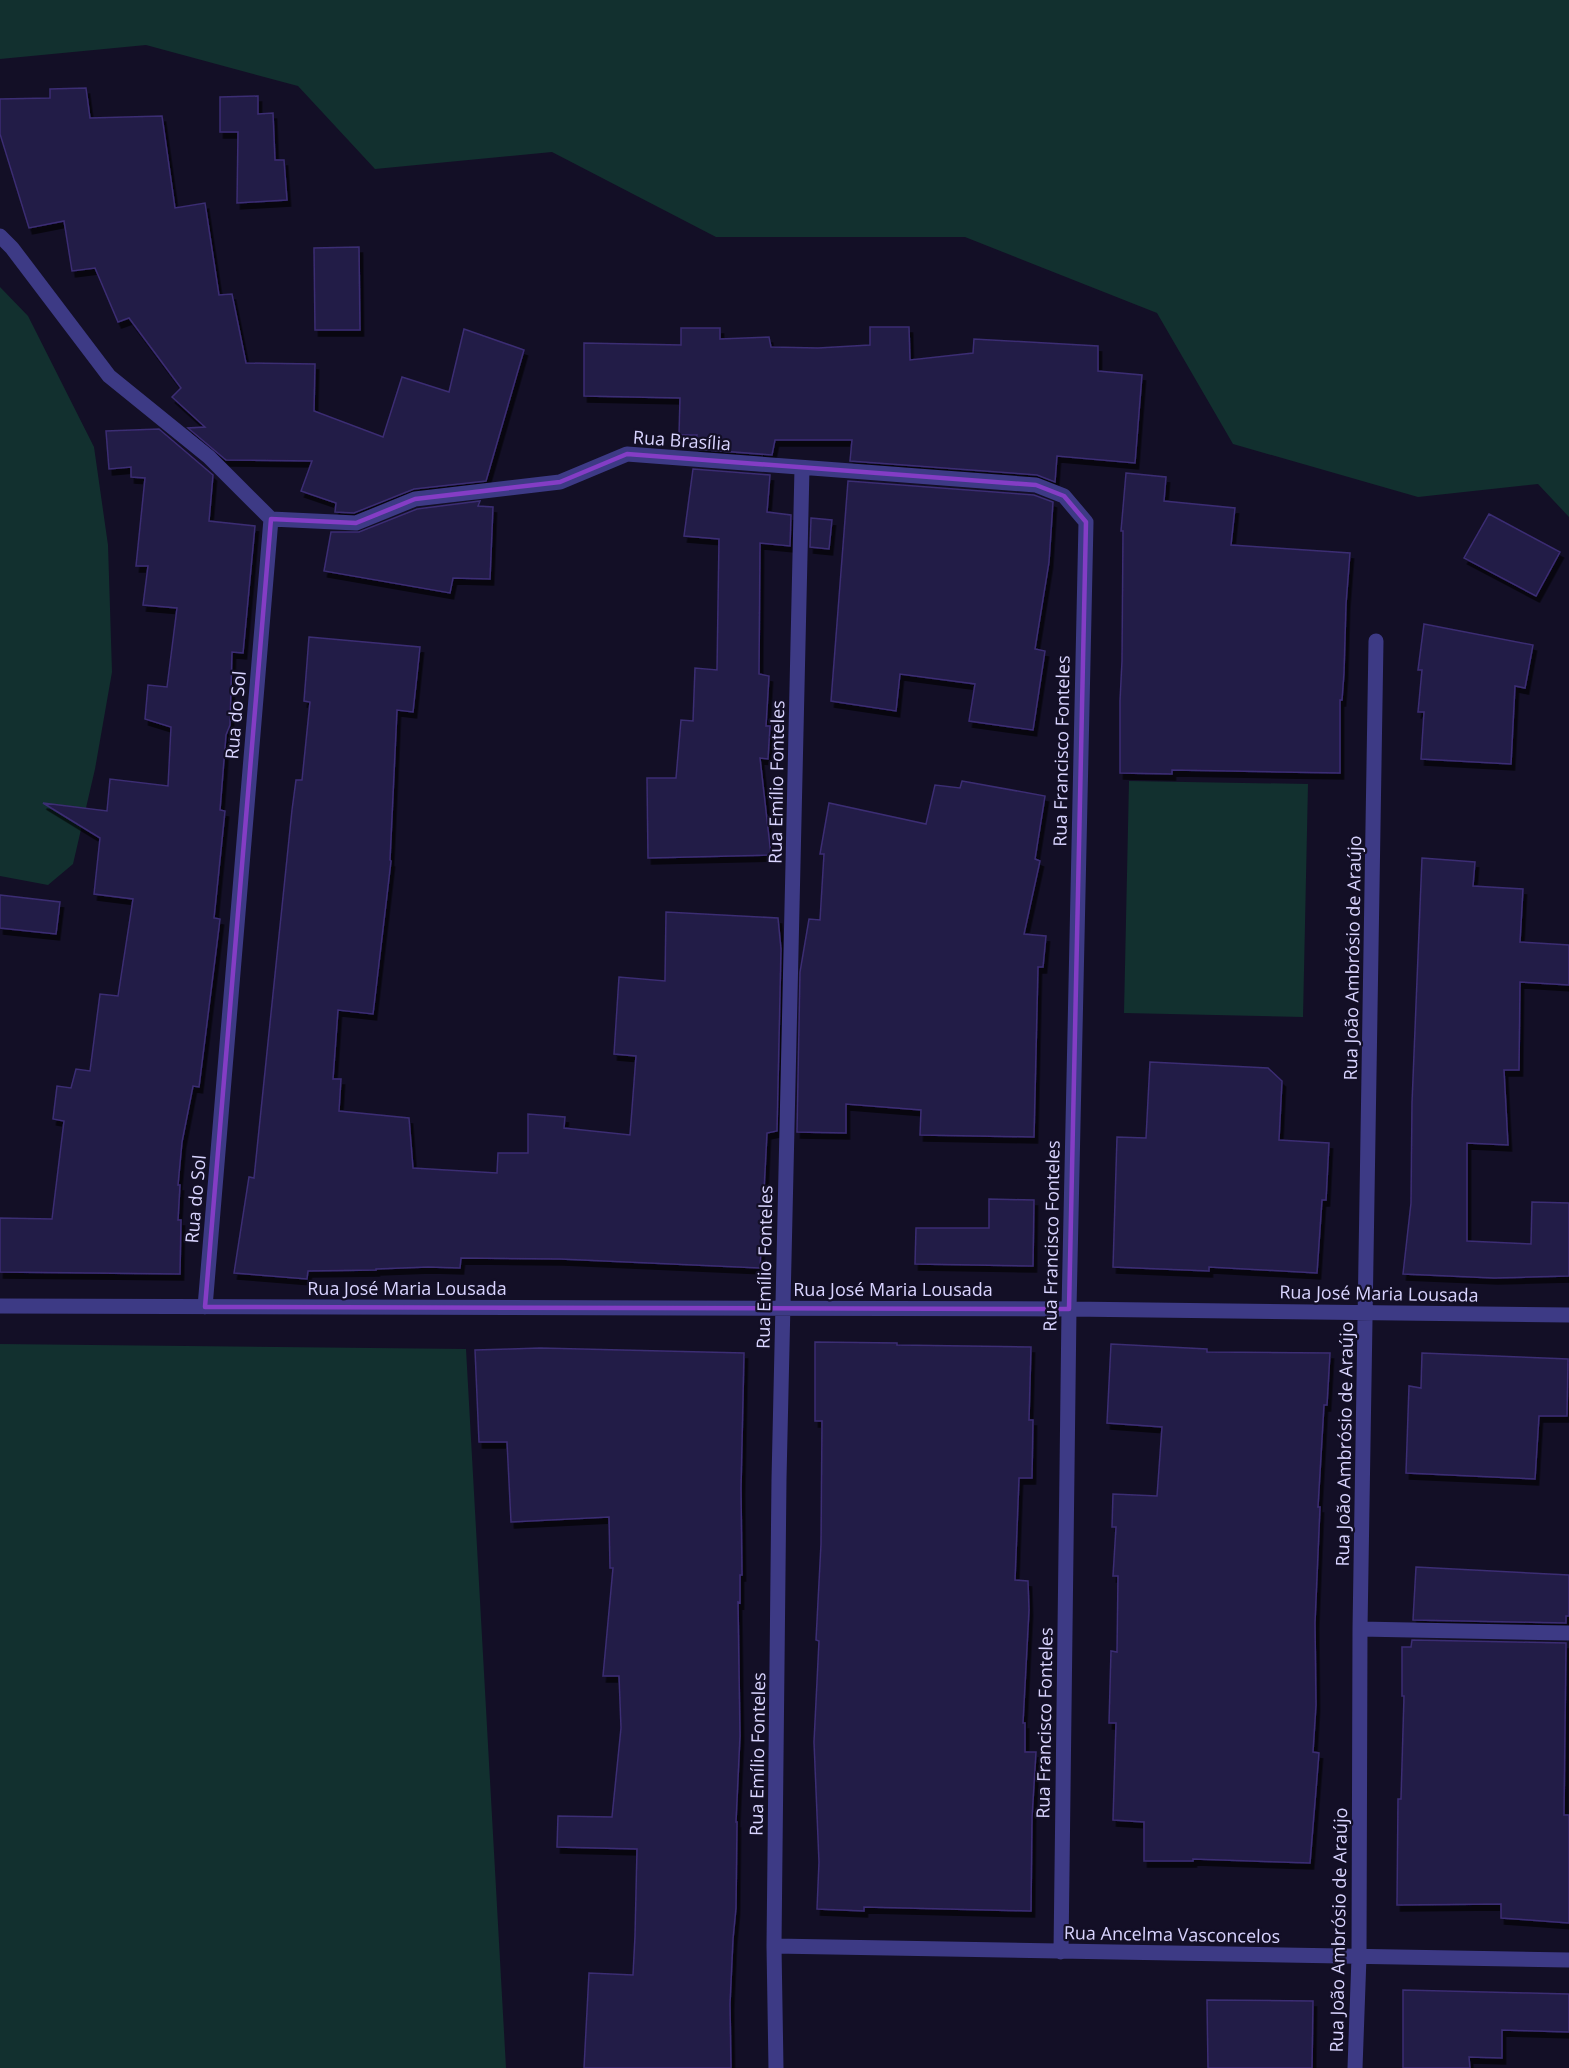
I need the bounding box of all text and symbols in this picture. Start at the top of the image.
street label: Rua Brasília [632,425,732,455]
street label: Rua Francisco Fonteles [1047,655,1075,847]
street label: Rua do Sol [219,670,251,760]
street label: Rua Emílio Fonteles [763,700,789,864]
street label: Rua João Ambrósio de Araújo [1338,835,1366,1081]
street label: Rua Francisco Fonteles [1037,1140,1065,1332]
street label: Rua do Sol [179,1154,211,1244]
street label: Rua Emílio Fonteles [751,1185,777,1349]
street label: Rua José Maria Lousada [307,1276,507,1300]
street label: Rua José Maria Lousada [793,1277,993,1301]
street label: Rua José Maria Lousada [1279,1279,1479,1307]
street label: Rua João Ambrósio de Araújo [1330,1321,1358,1567]
street label: Rua Francisco Fonteles [1030,1627,1058,1819]
street label: Rua Emílio Fonteles [744,1672,770,1836]
street label: Rua João Ambrósio de Araújo [1324,1807,1352,2053]
street label: Rua Ancelma Vasconcelos [1064,1920,1280,1948]

